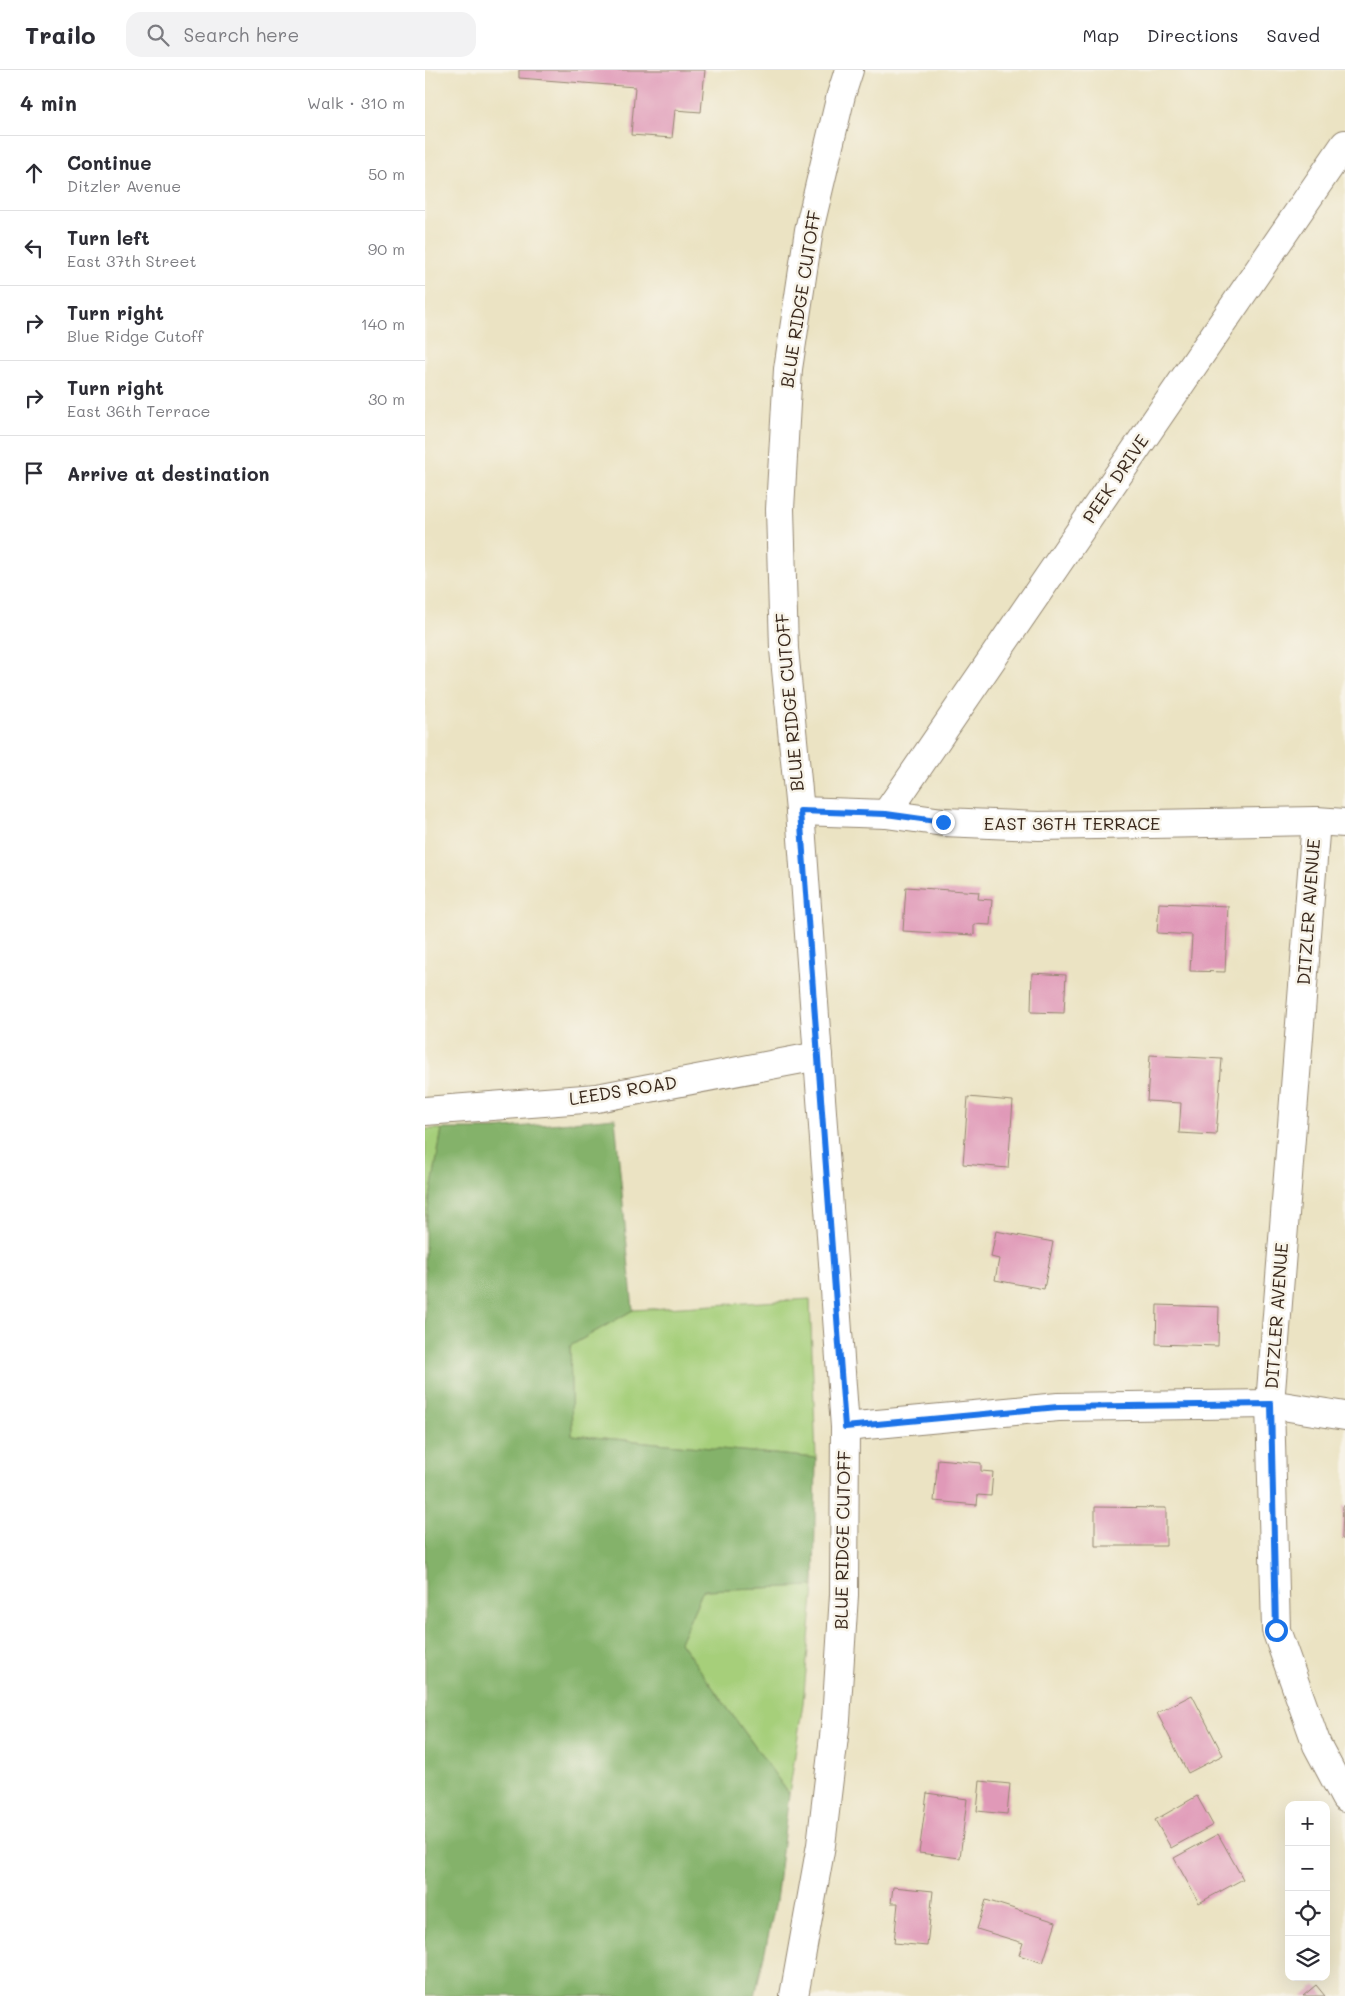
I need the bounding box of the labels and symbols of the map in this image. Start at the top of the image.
street label: BLUE RIDGE CUTOFF [774,208,826,389]
street label: PEEK DRIVE [1077,429,1154,527]
street label: BLUE RIDGE CUTOFF [769,612,809,792]
route end [932,811,955,834]
street label: EAST 36TH TERRACE [984,811,1160,835]
street label: DITZLER AVENUE [1291,838,1325,986]
street label: LEEDS ROAD [567,1070,679,1110]
street label: DITZLER AVENUE [1259,1242,1293,1390]
street label: BLUE RIDGE CUTOFF [828,1450,856,1630]
route start [1265,1619,1288,1642]

